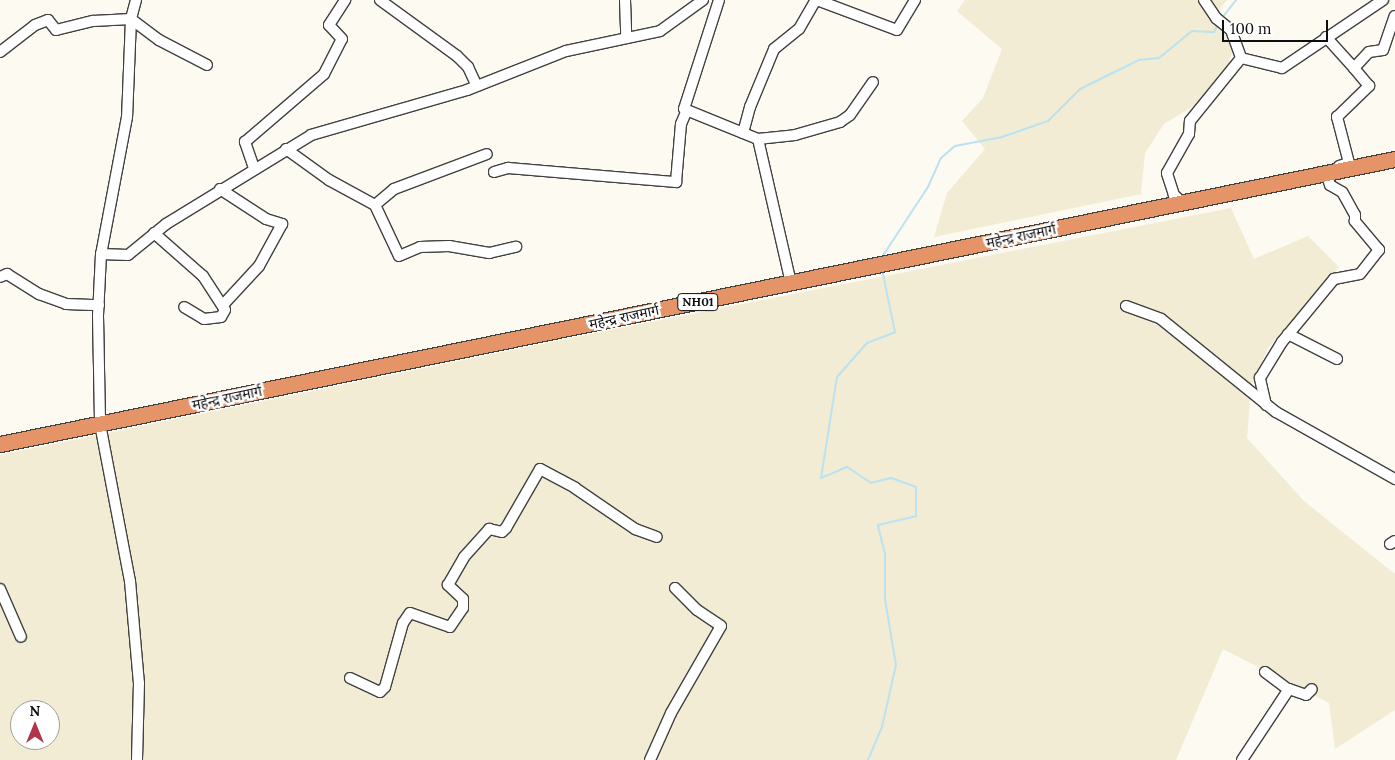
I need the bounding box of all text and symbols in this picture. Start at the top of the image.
scale bar [1225,10,1331,42]
text: 100 m [1230,19,1271,38]
street label: महेन्द्र राजमार्ग [985,220,1057,252]
road number: NH01 [677,292,719,312]
street label: महेन्द्र राजमार्ग [588,301,660,333]
street label: महेन्द्र राजमार्ग [191,382,263,414]
north arrow [10,700,60,750]
text: N [30,702,40,720]

